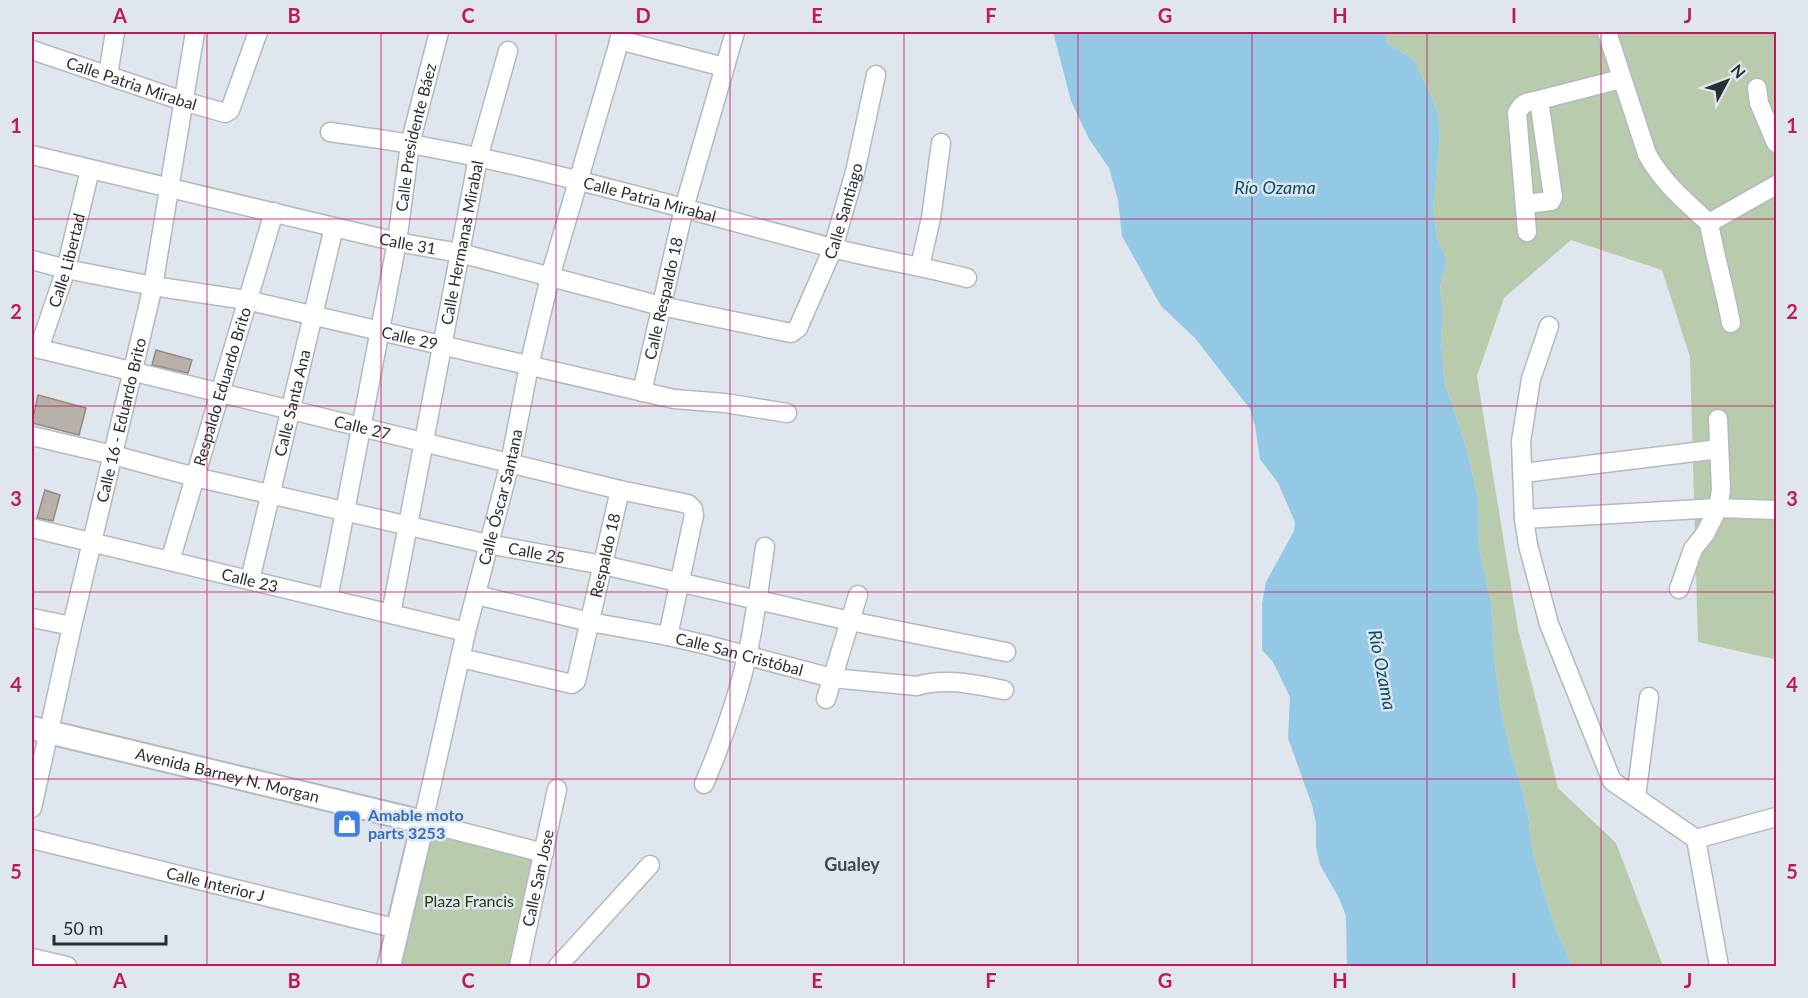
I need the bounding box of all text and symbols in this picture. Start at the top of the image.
text: A [112,3,127,27]
text: B [287,3,301,27]
text: C [461,3,475,27]
text: D [635,3,651,27]
text: E [811,3,823,27]
text: F [985,3,997,27]
text: G [1158,3,1172,27]
text: H [1332,3,1348,27]
text: I [1511,3,1517,27]
text: J [1684,3,1692,27]
north arrow [1697,51,1757,111]
street label: Calle Patria Mirabal [64,52,199,113]
text: N [1727,60,1750,82]
street label: Calle Presidente Báez [391,61,440,213]
text: 1 [10,113,22,137]
text: 1 [1786,113,1798,137]
street label: Calle Hermanas Mirabal [436,159,486,326]
street label: Calle Santiago [819,161,866,262]
street label: Calle Patria Mirabal [582,172,718,225]
water label: Río Ozama [1234,176,1316,198]
street label: Calle Libertad [44,211,88,310]
street label: Calle 31 [378,228,438,258]
street label: Calle Respaldo 18 [640,235,686,361]
text: 2 [10,299,22,323]
text: 2 [1786,299,1798,323]
street label: Respaldo Eduardo Brito [189,305,254,468]
street label: Calle 29 [380,322,440,353]
street label: Calle 16 - Eduardo Brito [92,336,149,504]
street label: Calle Santa Ana [270,348,314,458]
street label: Calle 27 [332,411,393,443]
street label: Calle Óscar Santana [474,427,525,567]
text: 3 [10,486,22,510]
text: 3 [1786,486,1798,510]
street label: Respaldo 18 [586,511,623,599]
street label: Calle 25 [507,538,567,567]
street label: Calle 23 [220,564,280,596]
street label: Calle San Cristóbal [674,628,805,679]
water label: Río Ozama [1364,628,1402,712]
text: 4 [10,672,22,696]
text: 4 [1786,672,1798,696]
street label: Avenida Barney N. Morgan [134,743,321,806]
place label: Amable moto parts 3253 [367,805,464,842]
shop icon: Amable moto parts 3253 [331,808,363,840]
street label: Calle San Jose [518,828,557,928]
district label: Gualey [824,853,880,875]
text: 5 [10,859,22,883]
text: 5 [1786,859,1798,883]
street label: Calle Interior J [164,862,267,905]
park label: Plaza Francis [424,891,514,910]
scale bar [54,908,166,946]
text: 50 m [63,917,103,939]
text: A [112,968,127,992]
text: B [287,968,301,992]
text: C [461,968,475,992]
text: D [635,968,651,992]
text: E [811,968,823,992]
text: F [985,968,997,992]
text: G [1158,968,1172,992]
text: H [1332,968,1348,992]
text: I [1511,968,1517,992]
text: J [1684,968,1692,992]

